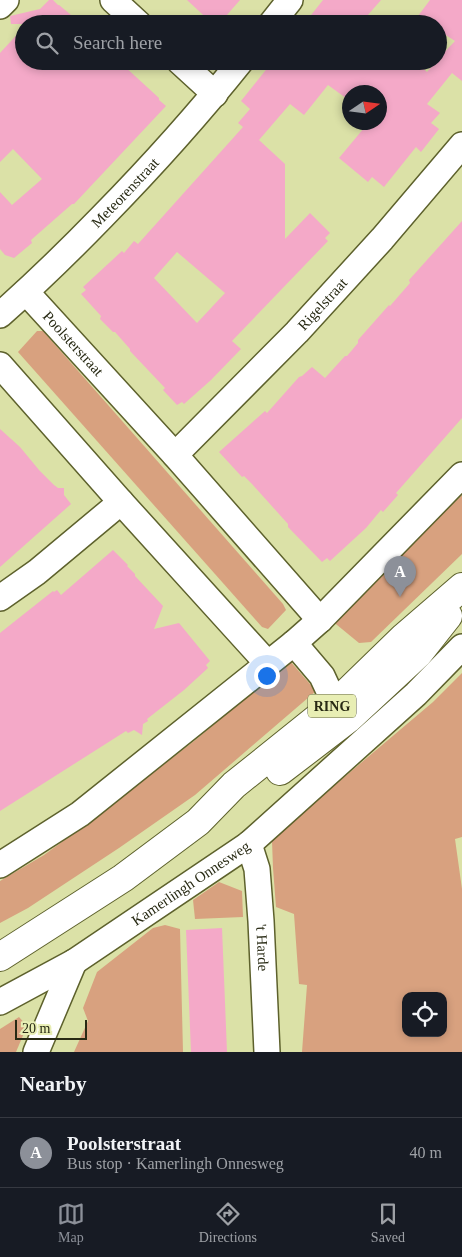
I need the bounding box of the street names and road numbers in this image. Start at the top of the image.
street label: Meteorenstraat [88,154,163,231]
street label: Rigelstraat [295,274,351,334]
street label: Poolsterstraat [40,308,107,380]
road number: RING [308,694,356,718]
street label: Kamerlingh Onnesweg [129,838,253,929]
street label: 't Harde [253,924,271,972]

